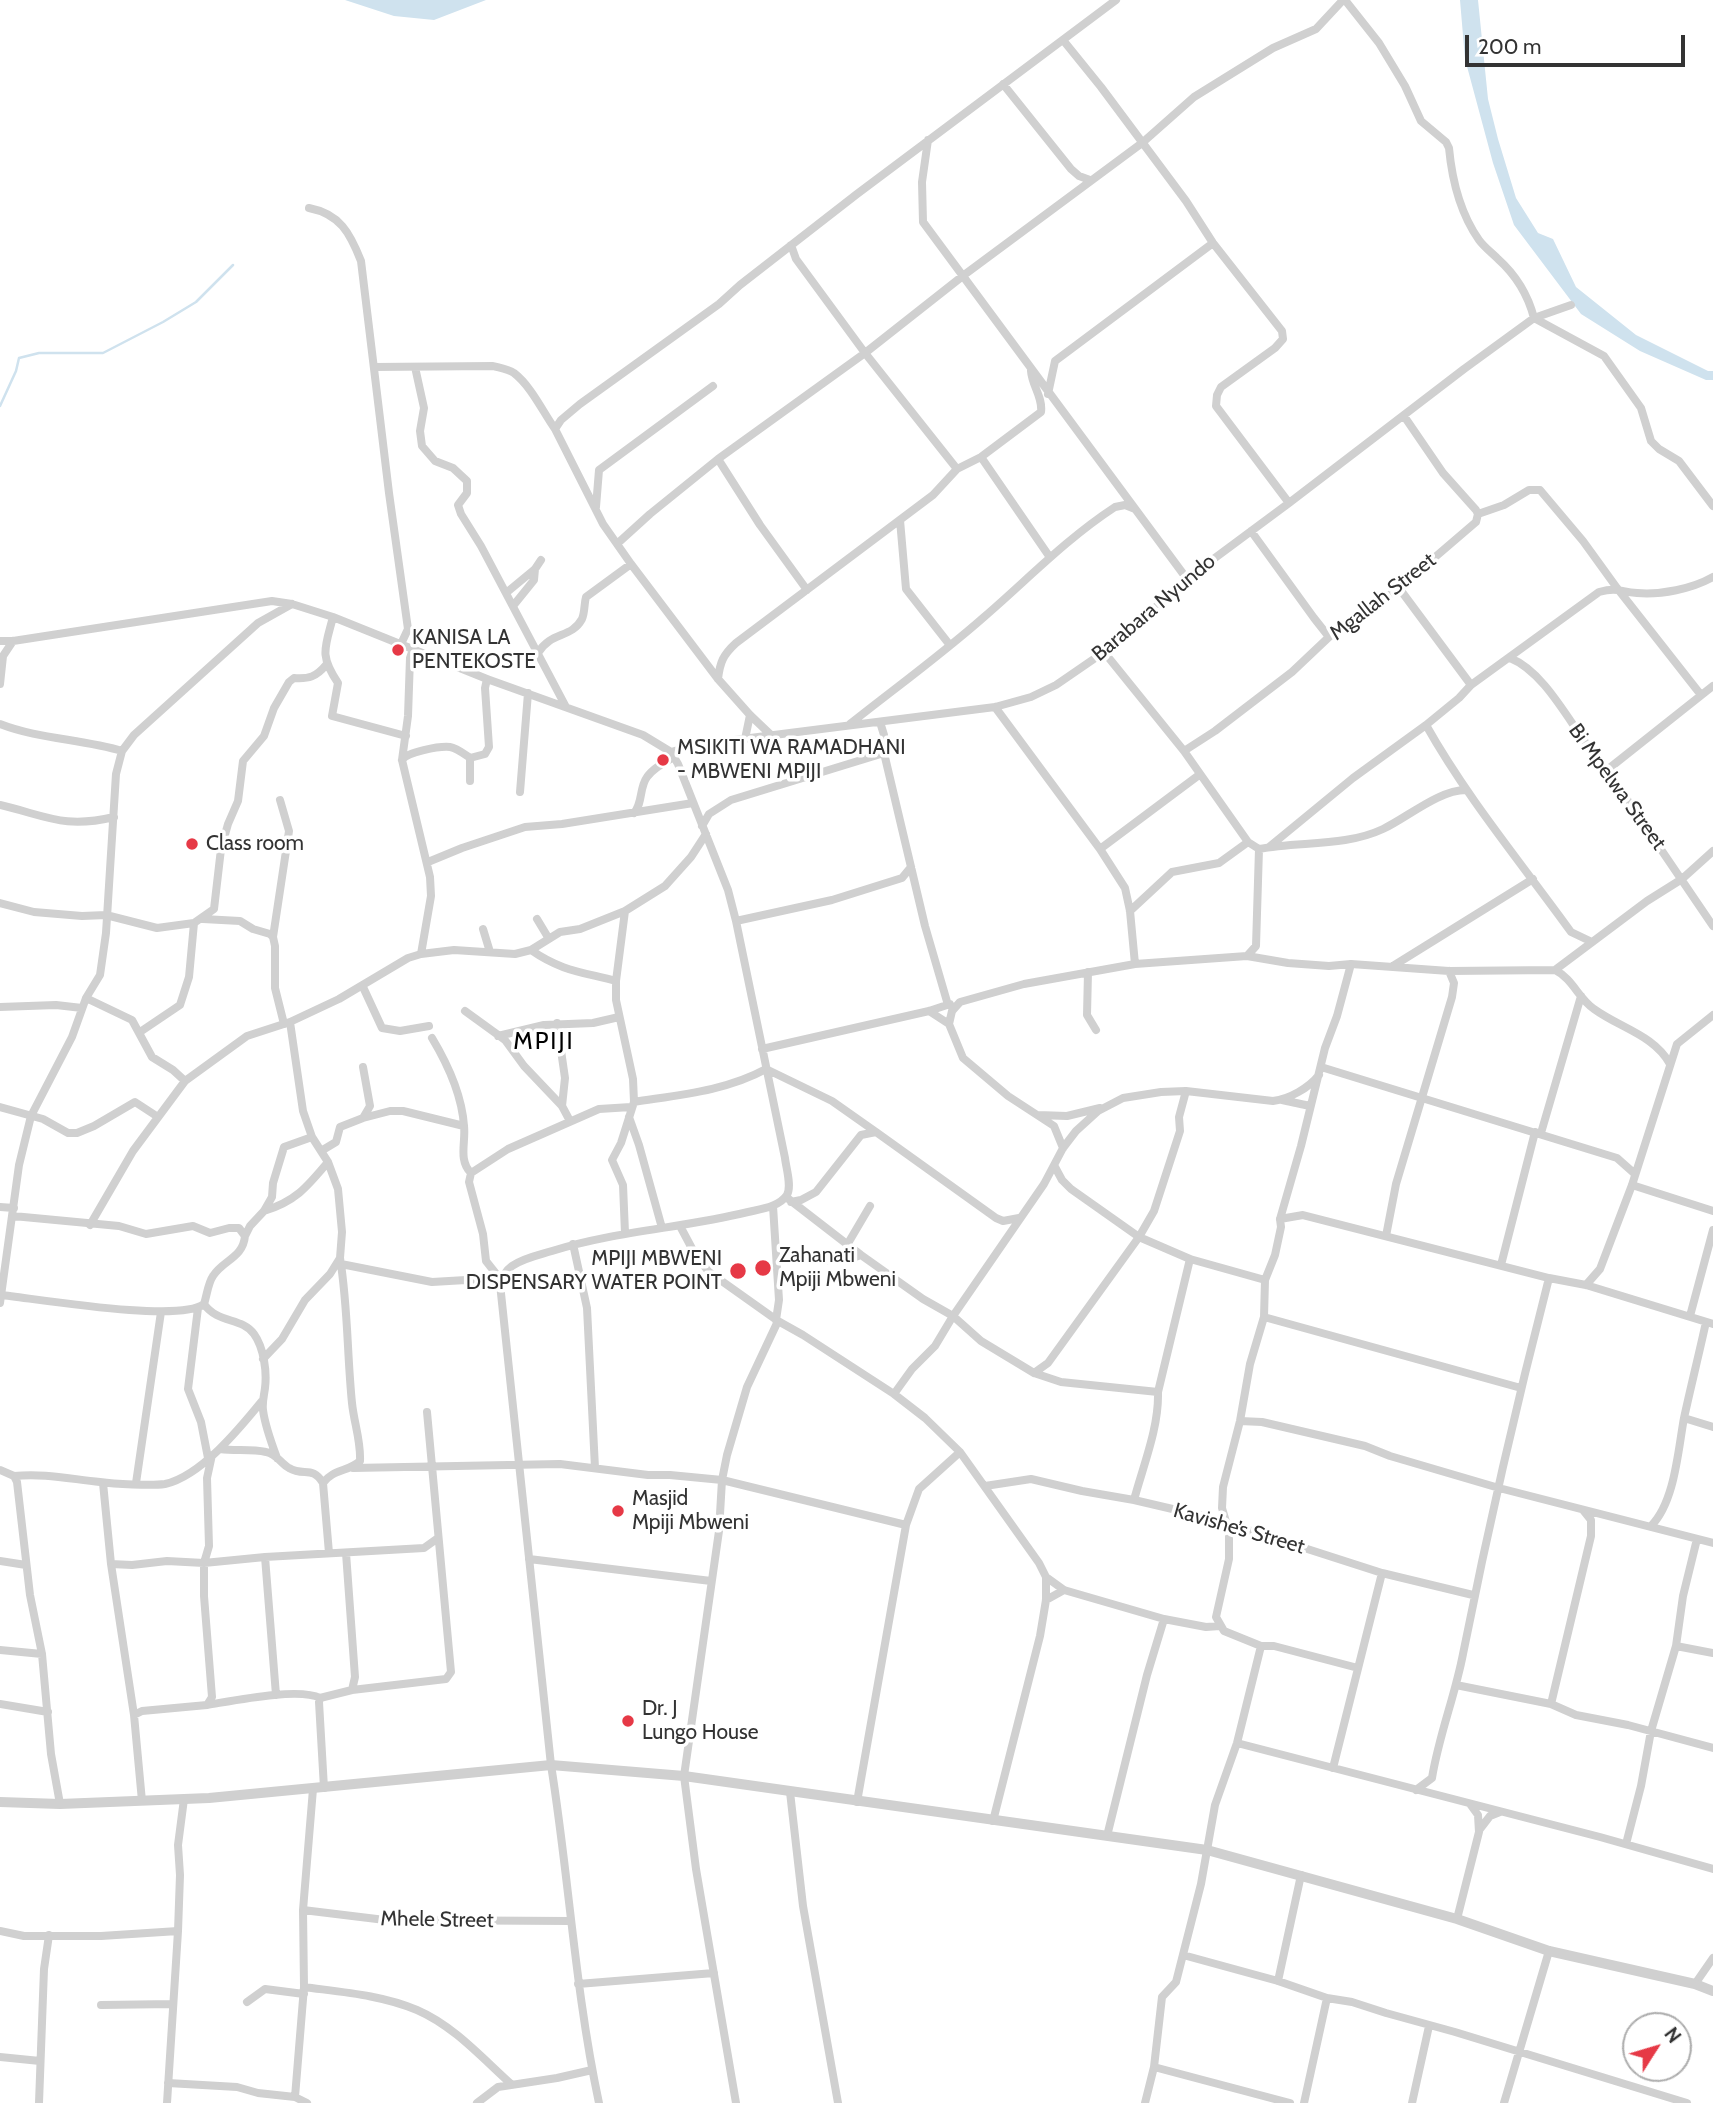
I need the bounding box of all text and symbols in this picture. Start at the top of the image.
scale bar [1468,21,1688,65]
text: 200 m [1478,34,1541,59]
street label: Mgallah Street [1325,548,1441,646]
street label: Barabara Nyundo [1087,549,1221,667]
place label: KANISA LA PENTEKOSTE [412,625,536,675]
marker: KANISA LA PENTEKOSTE [390,642,406,658]
street label: Bi Mpelwa Street [1563,719,1671,855]
place label: MSIKITI WA RAMADHANI - MBWENI MPIJI [677,735,906,785]
marker: MSIKITI WA RAMADHANI - MBWENI MPIJI [655,752,671,768]
place label: Class room [206,831,304,857]
marker: Class room [184,836,200,852]
district label: MPIJI [514,1028,574,1056]
place label: Zahanati Mpiji Mbweni [779,1243,896,1293]
place label: MPIJI MBWENI DISPENSARY WATER POINT [466,1246,722,1296]
marker: Zahanati Mpiji Mbweni [753,1258,773,1278]
marker: MPIJI MBWENI DISPENSARY WATER POINT [728,1261,748,1281]
place label: Masjid Mpiji Mbweni [632,1486,749,1536]
street label: Kavishe’s Street [1170,1498,1308,1560]
marker: Masjid Mpiji Mbweni [610,1503,626,1519]
place label: Dr. J Lungo House [642,1696,758,1746]
marker: Dr. J Lungo House [620,1713,636,1729]
street label: Mhele Street [380,1906,494,1934]
north arrow [1622,2012,1692,2082]
text: N [1659,2023,1686,2048]

